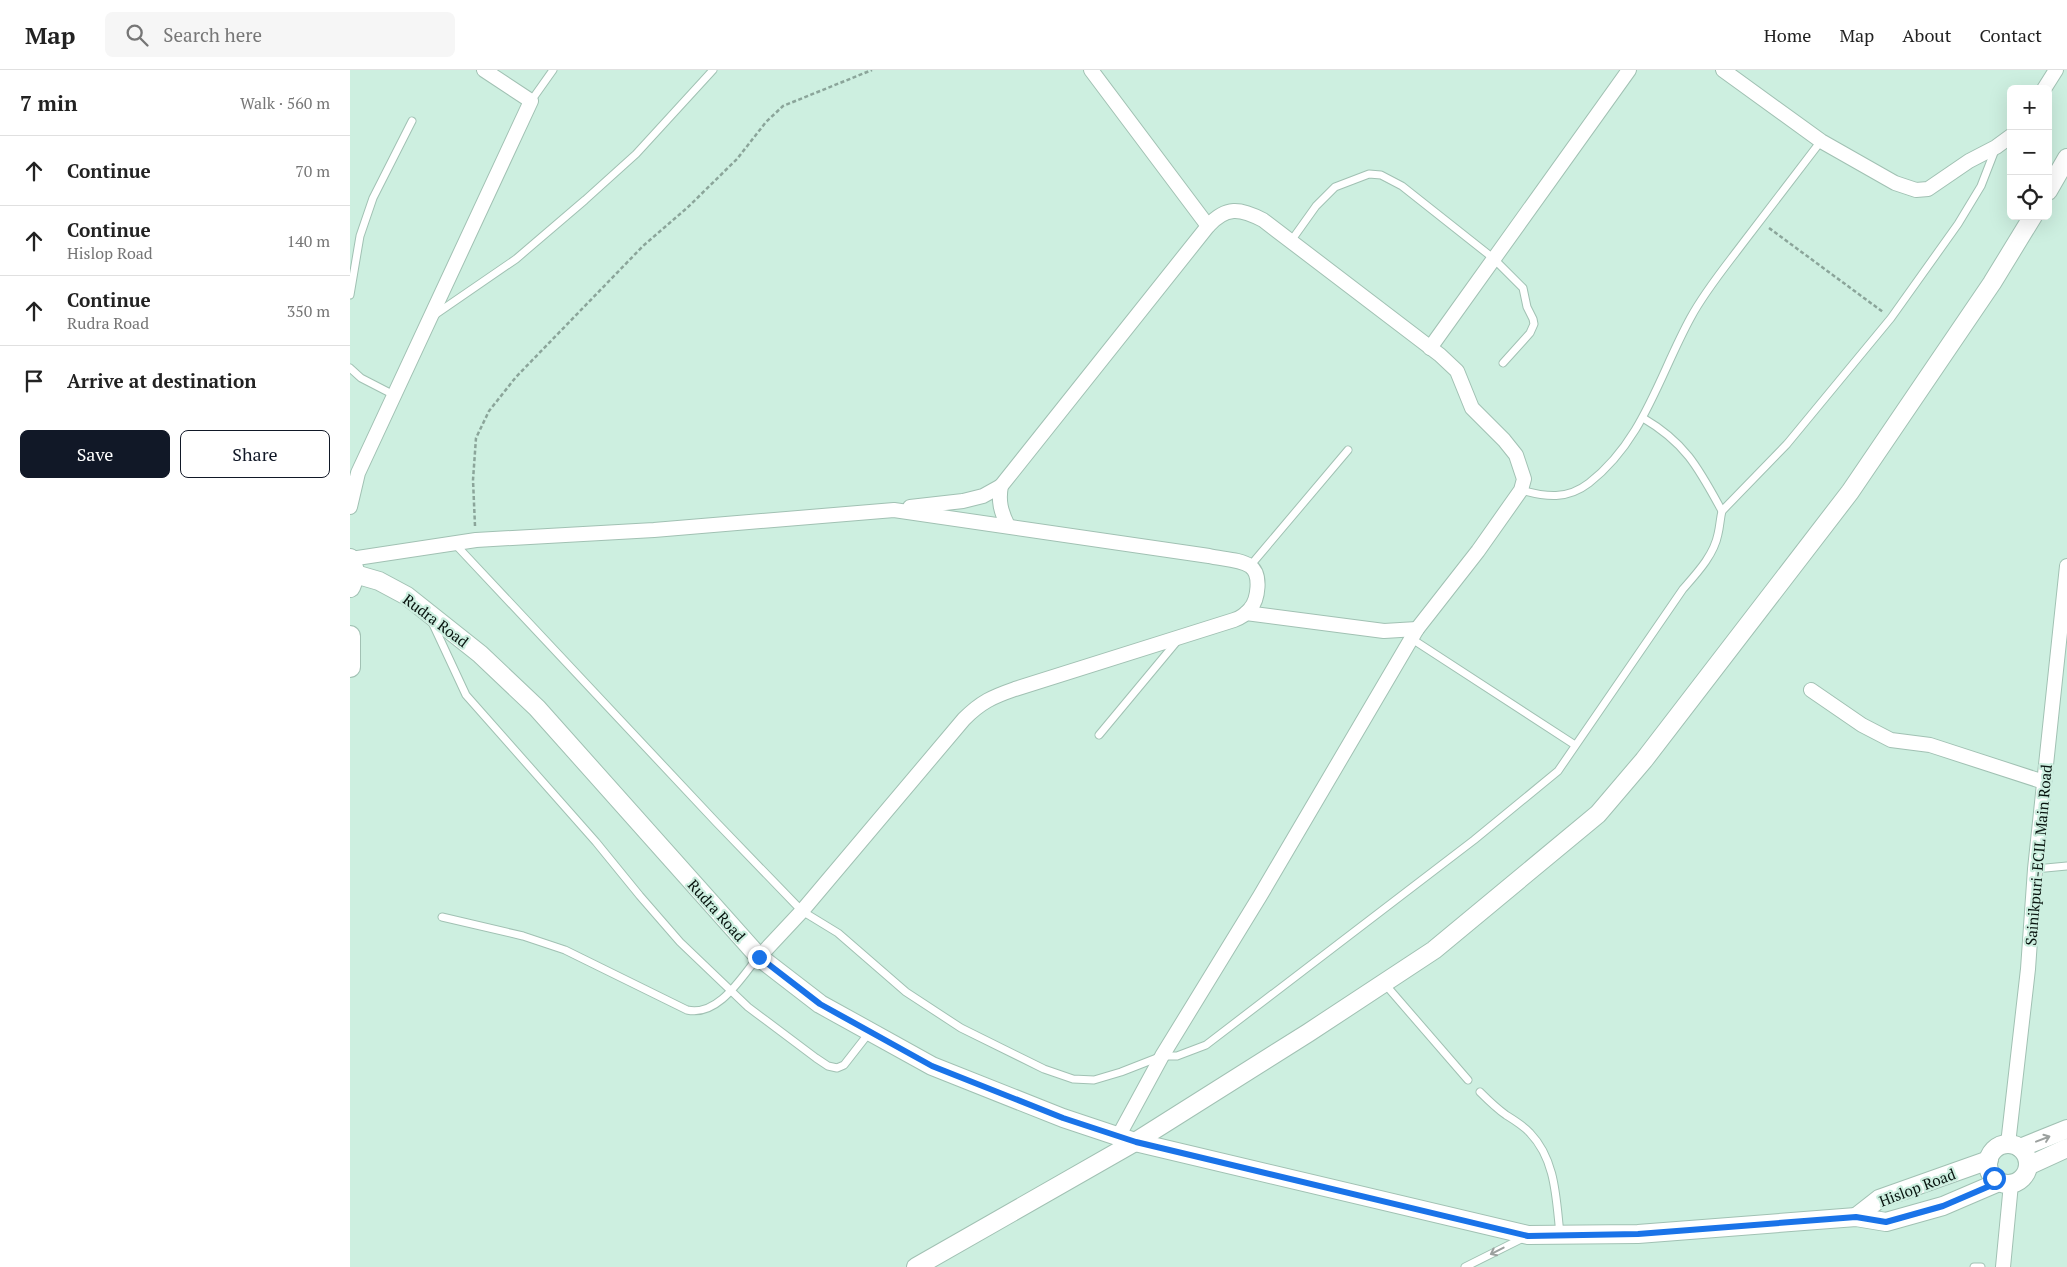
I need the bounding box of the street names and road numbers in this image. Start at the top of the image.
street label: Rudra Road [399,589,473,651]
street label: Sainikpuri-ECIL Main Road [2020,764,2056,946]
street label: Rudra Road [684,875,750,945]
street label: Hislop Road [1876,1163,1958,1211]

